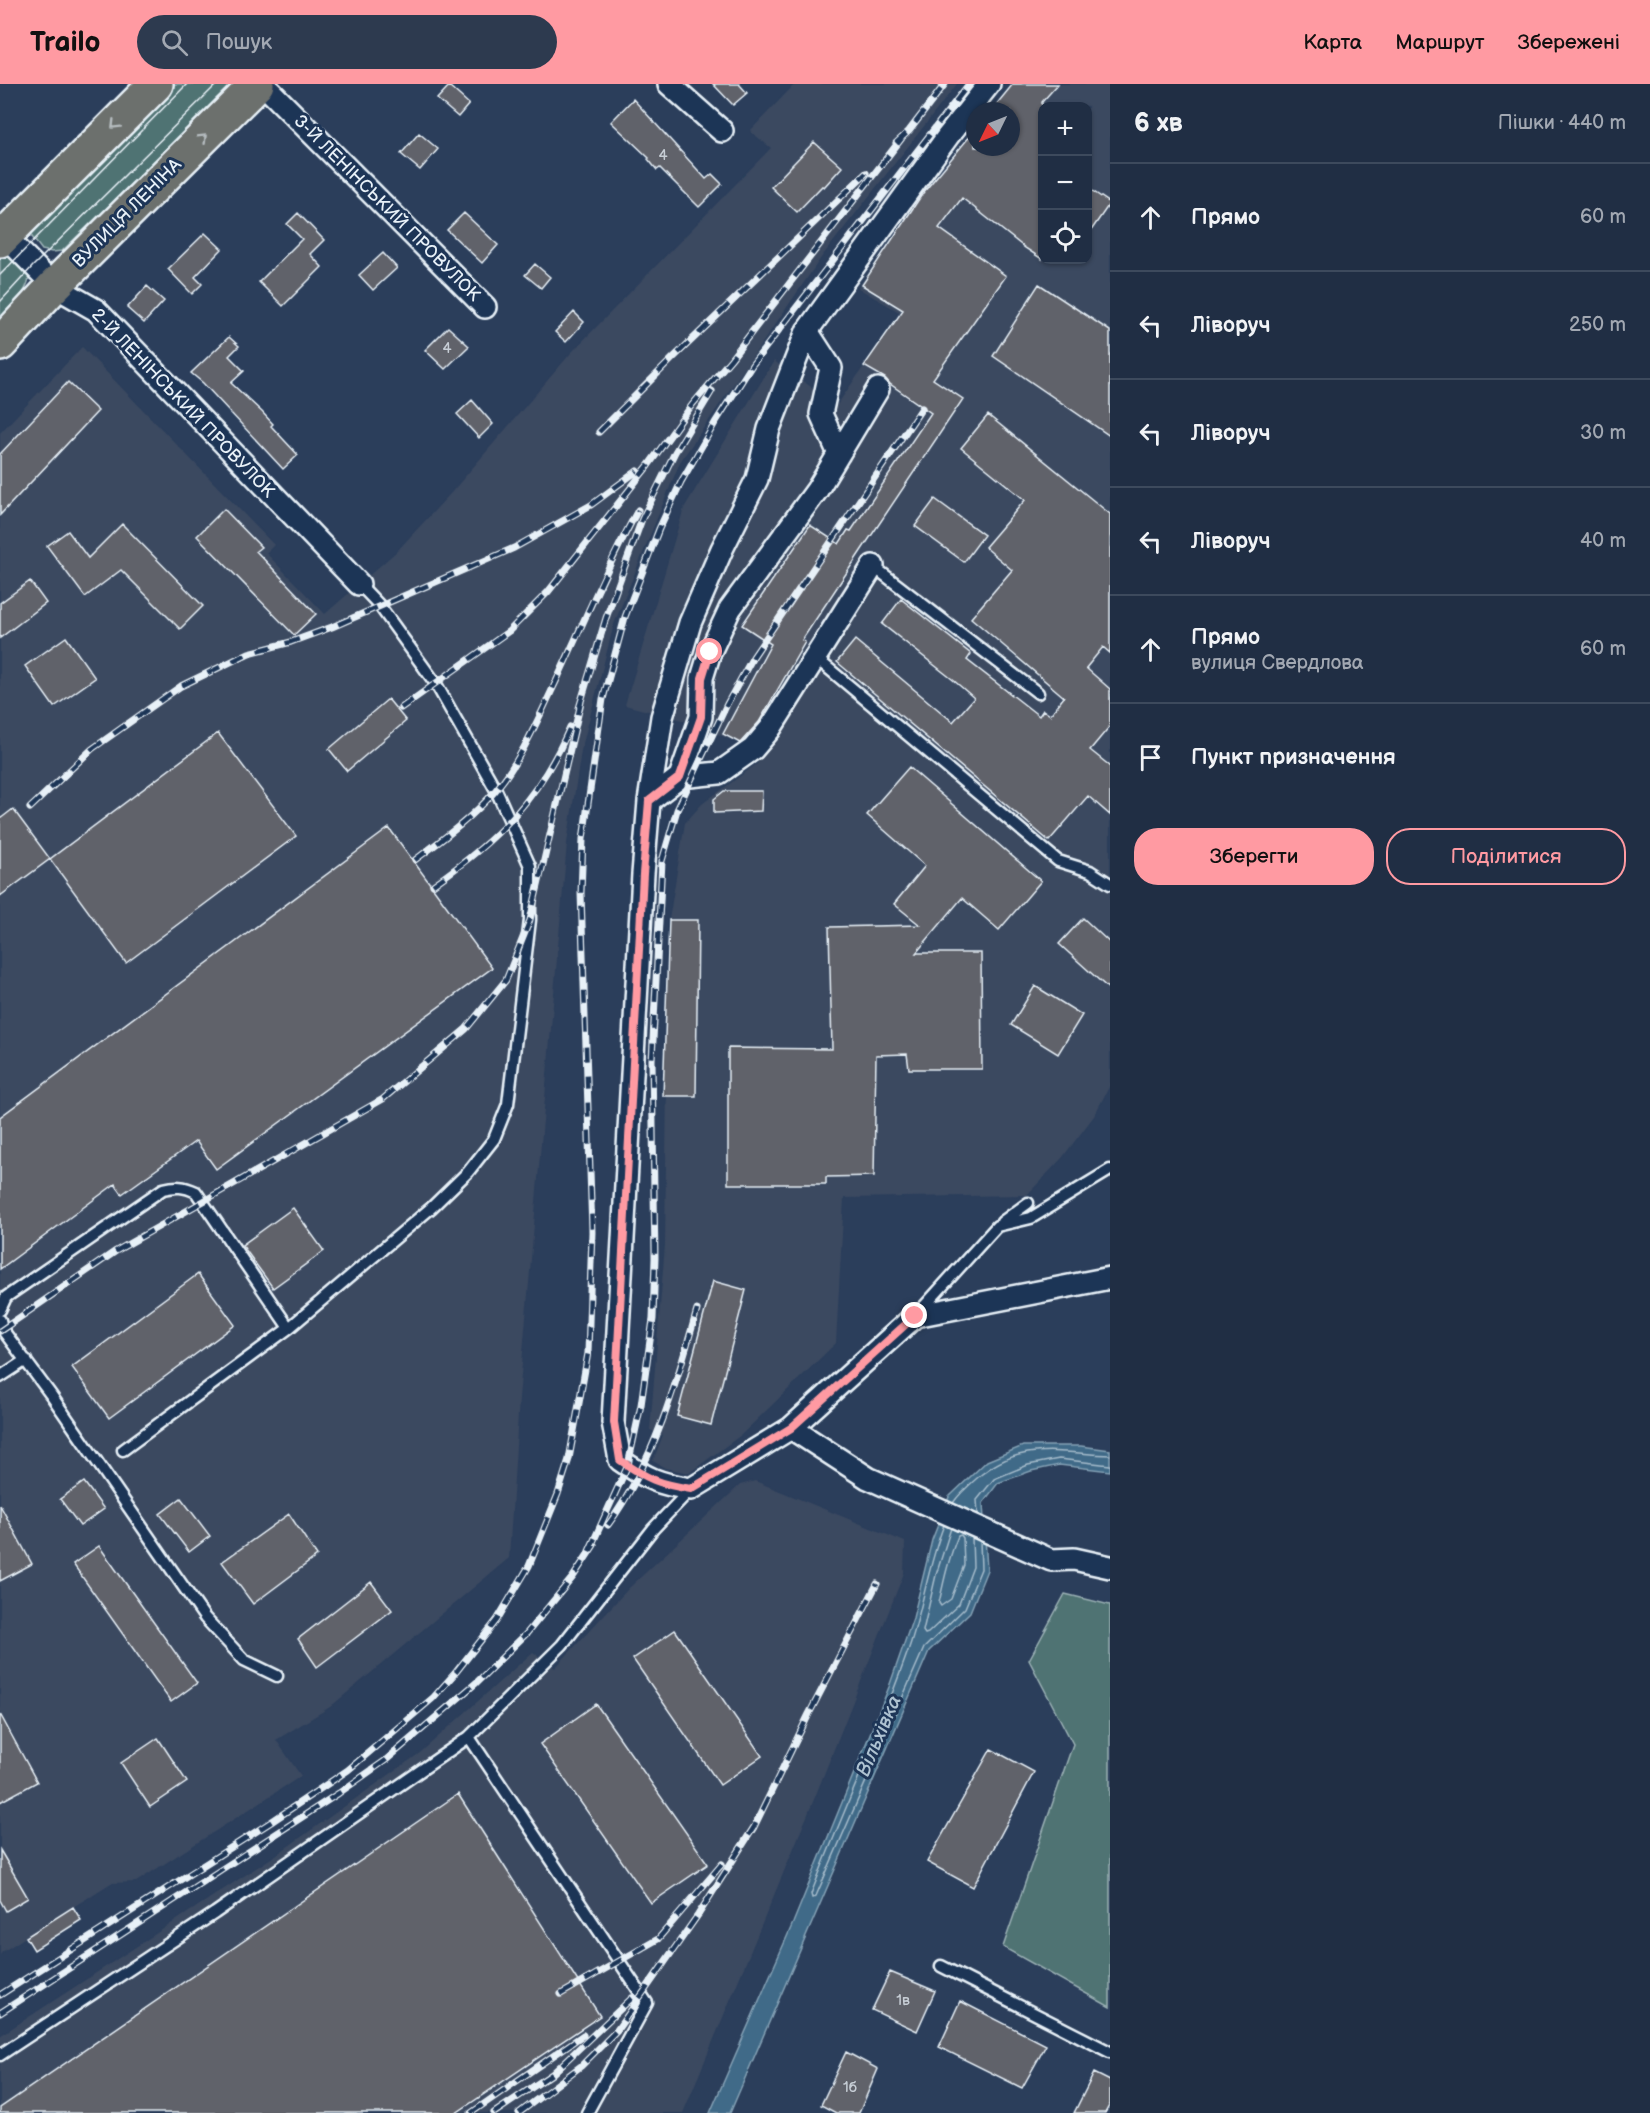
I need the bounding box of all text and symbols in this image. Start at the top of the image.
search box [137,15,557,69]
text: Trailo [30,26,101,59]
icon: search [158,26,191,59]
text: Пошук [206,29,272,56]
text: Карта [1303,30,1362,55]
text: Маршрут [1395,30,1485,55]
text: Збережені [1518,30,1620,55]
north arrow [966,102,1020,156]
map controls [1038,102,1092,264]
button: + [1038,102,1092,156]
text: 6 хв [1134,108,1183,139]
street label: 3-Й ЛЕНІНСЬКИЙ ПРОВУЛОК [289,110,485,306]
text: Пішки · 440 m [1498,111,1626,135]
one-way arrow [111,118,122,129]
one-way arrow [195,134,206,145]
house number: 4 [658,146,668,165]
street label: ВУЛИЦЯ ЛЕНІНА [68,154,186,272]
button: − [1038,156,1092,210]
icon: ahead [1134,201,1167,234]
text: Прямо [1191,204,1260,231]
text: 60 m [1580,205,1626,229]
button: locate [1038,210,1092,264]
street label: 2-Й ЛЕНІНСЬКИЙ ПРОВУЛОК [87,304,279,502]
icon: left [1134,309,1167,342]
text: Ліворуч [1191,312,1271,339]
text: 250 m [1569,313,1626,337]
house number: 4 [442,339,452,358]
icon: left [1134,417,1167,450]
text: Ліворуч [1191,420,1271,447]
text: 30 m [1580,421,1626,445]
icon: left [1134,525,1167,558]
text: Ліворуч [1191,528,1271,555]
text: 40 m [1580,529,1626,553]
text: Прямо [1191,624,1260,651]
icon: ahead [1134,633,1167,666]
text: 60 m [1580,637,1626,661]
route start [696,638,722,664]
text: вулиця Свердлова [1191,651,1364,675]
icon: arrive [1134,741,1167,774]
text: Пункт призначення [1191,744,1396,771]
button: Зберегти [1134,828,1374,885]
button: Поділитися [1386,828,1626,885]
route end [901,1302,927,1328]
water label: Вільхівка [851,1692,907,1780]
house number: 1в [896,1991,910,2010]
house number: 1б [843,2078,857,2097]

